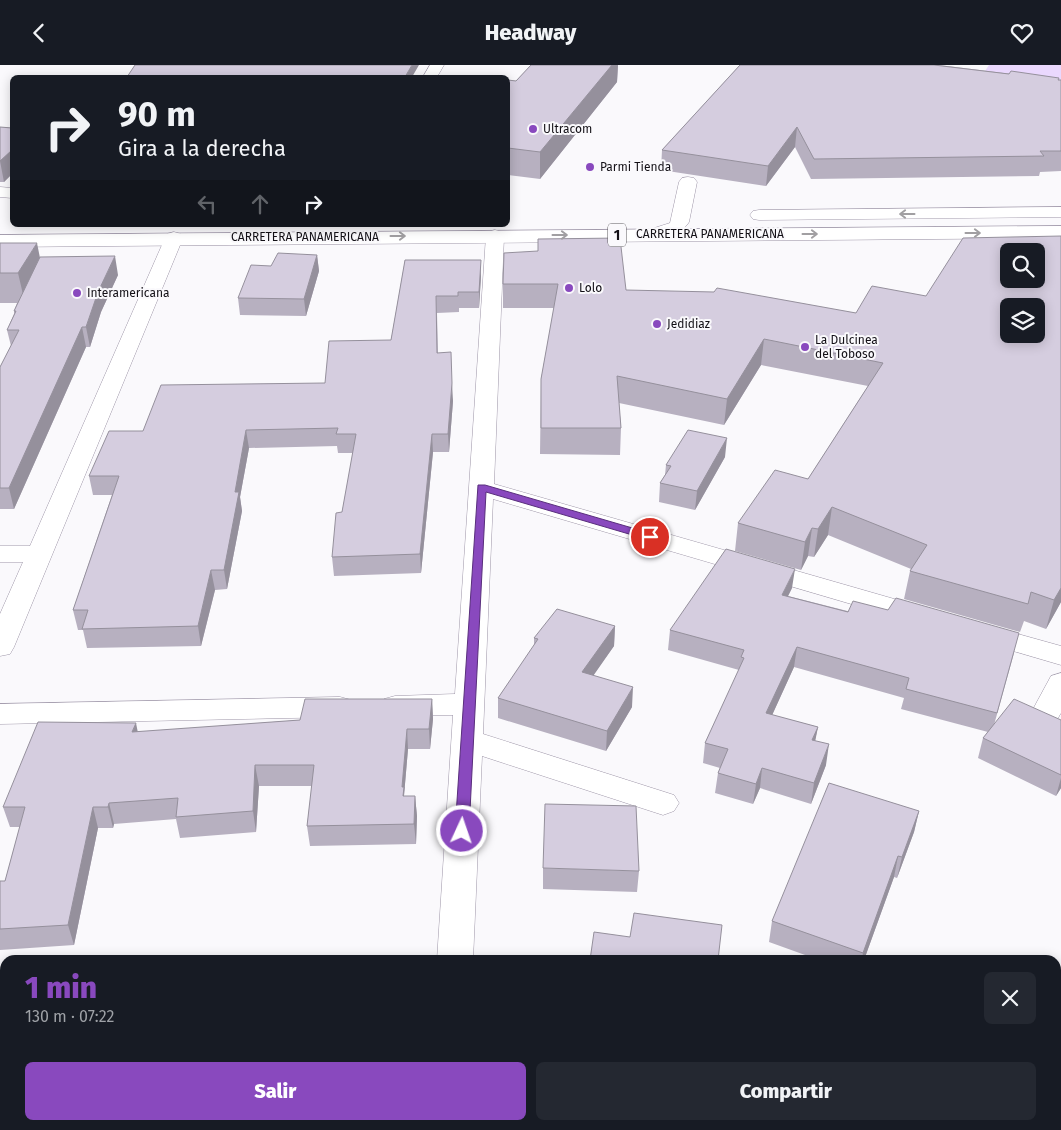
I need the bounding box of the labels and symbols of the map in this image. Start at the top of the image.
place label: Ultracom [543,122,592,136]
marker: Ultracom [527,123,539,135]
place label: Parmi Tienda [600,160,671,174]
marker: Parmi Tienda [584,161,596,173]
one-way arrow [900,209,916,218]
road number: 1 [608,223,626,247]
street label: CARRETERA PANAMERICANA [636,227,784,241]
one-way arrow [964,228,980,238]
one-way arrow [802,229,818,239]
street label: CARRETERA PANAMERICANA [231,230,379,244]
one-way arrow [552,230,568,240]
one-way arrow [389,232,405,241]
place label: Lolo [579,281,602,295]
marker: Lolo [563,282,575,294]
place label: Interamericana [87,286,170,300]
marker: Interamericana [71,287,83,299]
place label: Jedidiaz [667,317,710,331]
marker: Jedidiaz [651,318,663,330]
place label: La Dulcinea del Toboso [815,333,878,361]
marker: La Dulcinea del Toboso [799,341,811,353]
pin [629,516,671,558]
position arrow [435,804,487,856]

